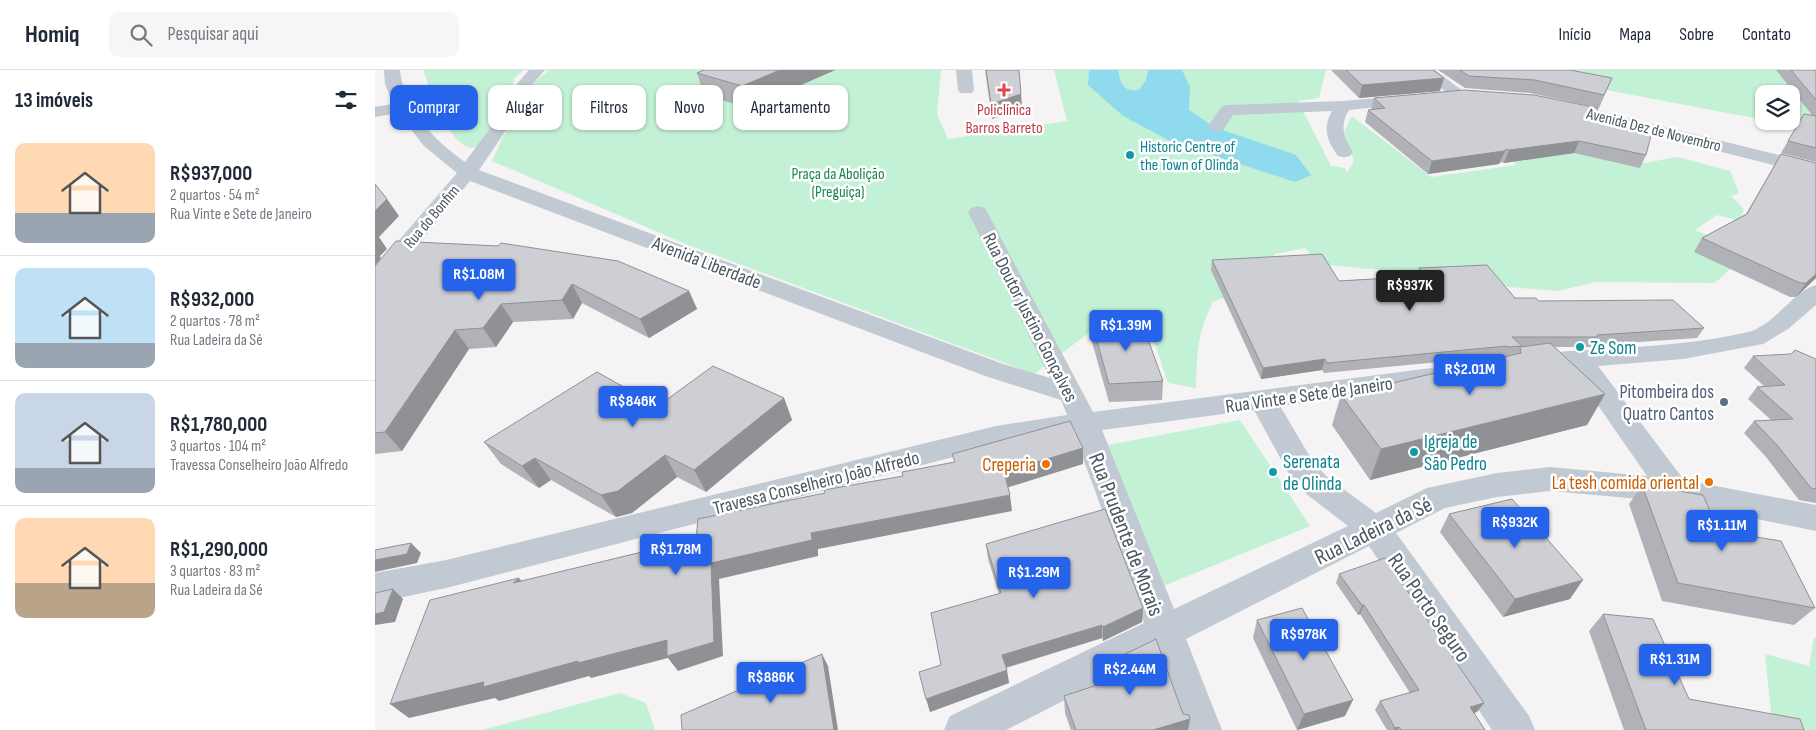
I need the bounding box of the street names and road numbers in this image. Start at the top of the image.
street label: Avenida Dez de Novembro [1584,104,1723,156]
street label: Rua do Bonfim [400,182,464,252]
street label: Rua Doutor Justino Gonçalves [977,229,1082,406]
street label: Avenida Liberdade [648,232,764,295]
street label: Rua Vinte e Sete de Janeiro [1224,372,1394,419]
street label: Travessa Conselheiro João Alfredo [711,447,922,520]
street label: Rua Prudente de Morais [1082,449,1169,620]
street label: Rua Ladeira da Sé [1310,491,1437,571]
street label: Rua Porto Seguro [1381,548,1476,668]

